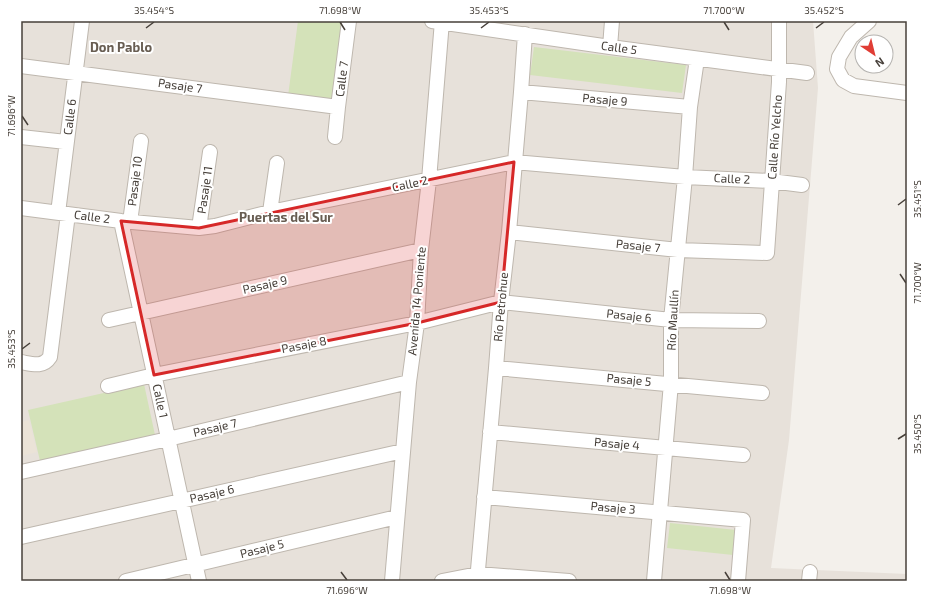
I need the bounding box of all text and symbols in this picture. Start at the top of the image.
text: 35.454°S [134,4,174,16]
text: 71.698°W [319,4,362,16]
text: 35.453°S [469,4,509,16]
text: 71.700°W [703,4,745,16]
text: 35.452°S [804,4,844,16]
north arrow [854,34,894,74]
street label: Calle 5 [600,38,638,56]
district label: Don Pablo [90,39,152,55]
text: N [873,55,887,70]
street label: Calle 7 [332,60,350,98]
street label: Pasaje 7 [157,75,203,96]
street label: Pasaje 9 [582,90,628,109]
street label: Calle Río Yelcho [764,94,784,180]
text: 71.696°W [5,95,17,137]
street label: Calle 6 [60,98,78,136]
street label: Pasaje 10 [124,155,145,207]
street label: Pasaje 11 [194,165,215,215]
street label: Calle 2 [714,170,751,186]
street label: Calle 2 [391,172,429,194]
text: 35.451°S [911,180,923,218]
street label: Calle 2 [73,207,111,226]
district label: Puertas del Sur [239,209,333,225]
street label: Pasaje 7 [615,236,661,255]
street label: Avenida 14 Poniente [404,246,428,356]
text: 71.700°W [911,262,923,304]
street label: Pasaje 9 [241,272,289,297]
street label: Río Petrohue [490,272,510,342]
street label: Río Maullín [663,289,681,351]
street label: Pasaje 6 [606,306,652,325]
text: 35.453°S [5,329,17,369]
street label: Pasaje 8 [280,333,328,356]
street label: Pasaje 5 [606,370,652,389]
street label: Calle 1 [151,382,171,419]
text: 35.450°S [911,414,923,454]
street label: Pasaje 7 [191,415,238,440]
street label: Pasaje 4 [594,434,641,453]
street label: Pasaje 6 [188,481,236,506]
street label: Pasaje 3 [590,498,636,517]
street label: Pasaje 5 [238,536,285,561]
text: 71.696°W [326,584,368,596]
text: 71.698°W [709,584,752,596]

